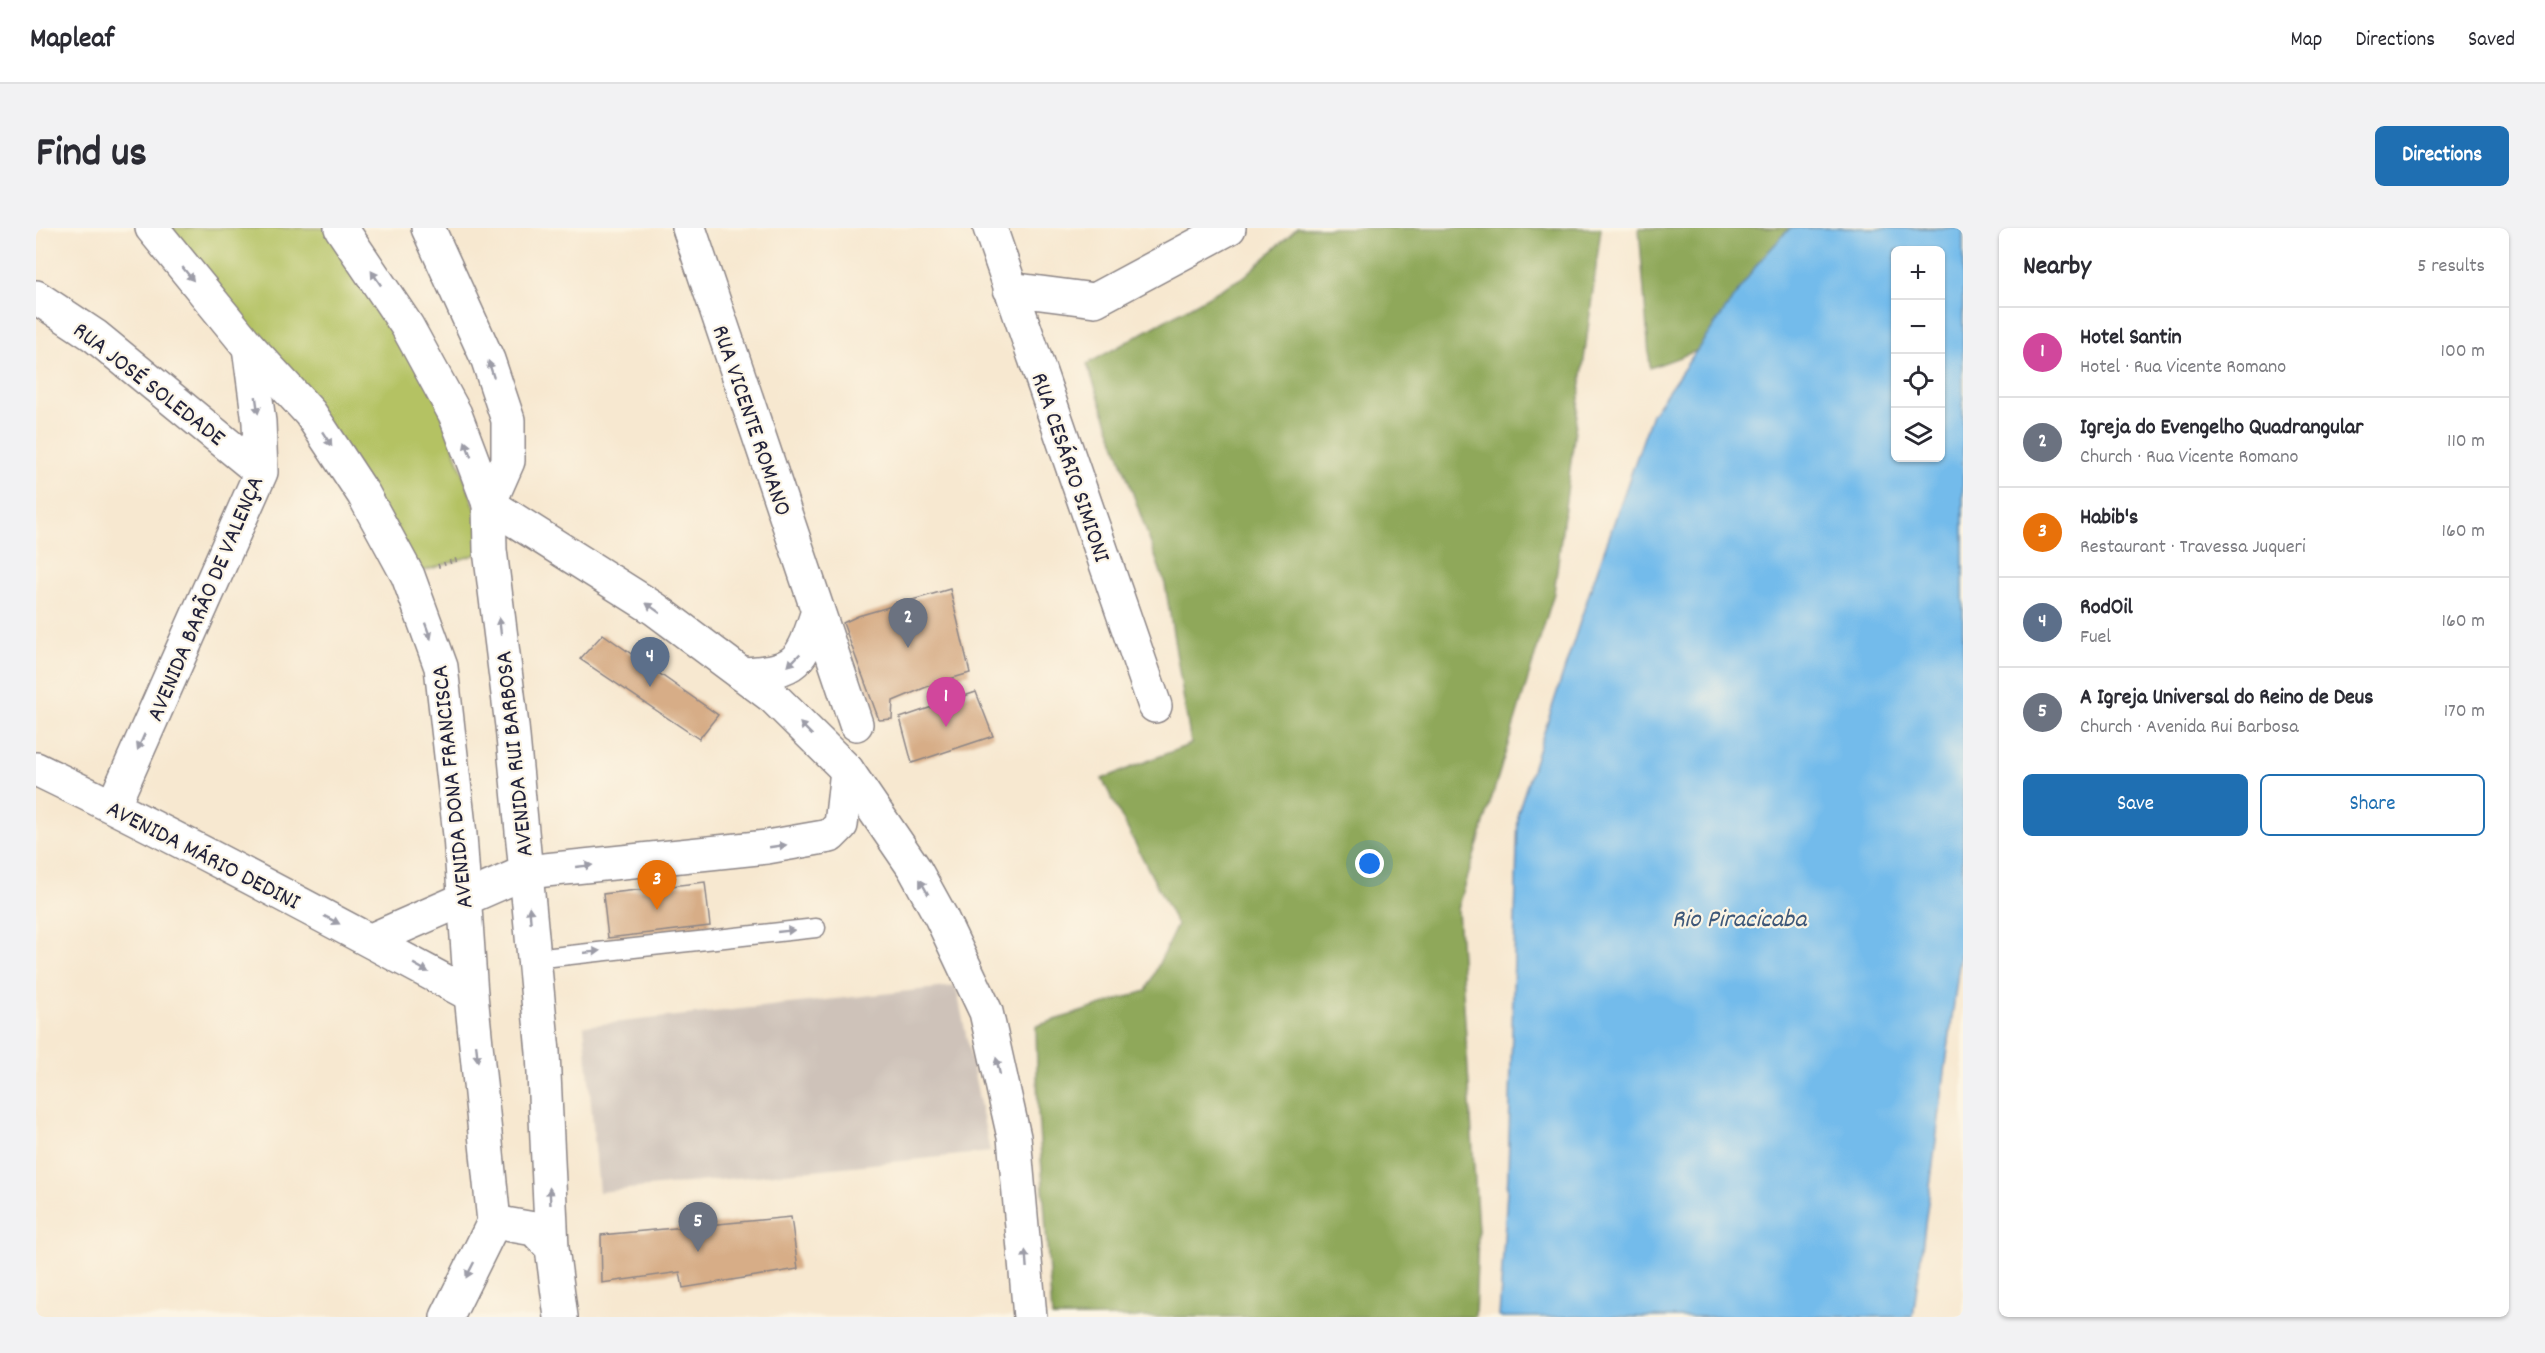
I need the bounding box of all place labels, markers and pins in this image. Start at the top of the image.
pin: 2 [888,598,928,648]
pin: 4 [630,638,670,687]
pin: 1 [926,678,966,727]
pin: 3 [638,860,676,910]
pin: 5 [678,1202,718,1252]

